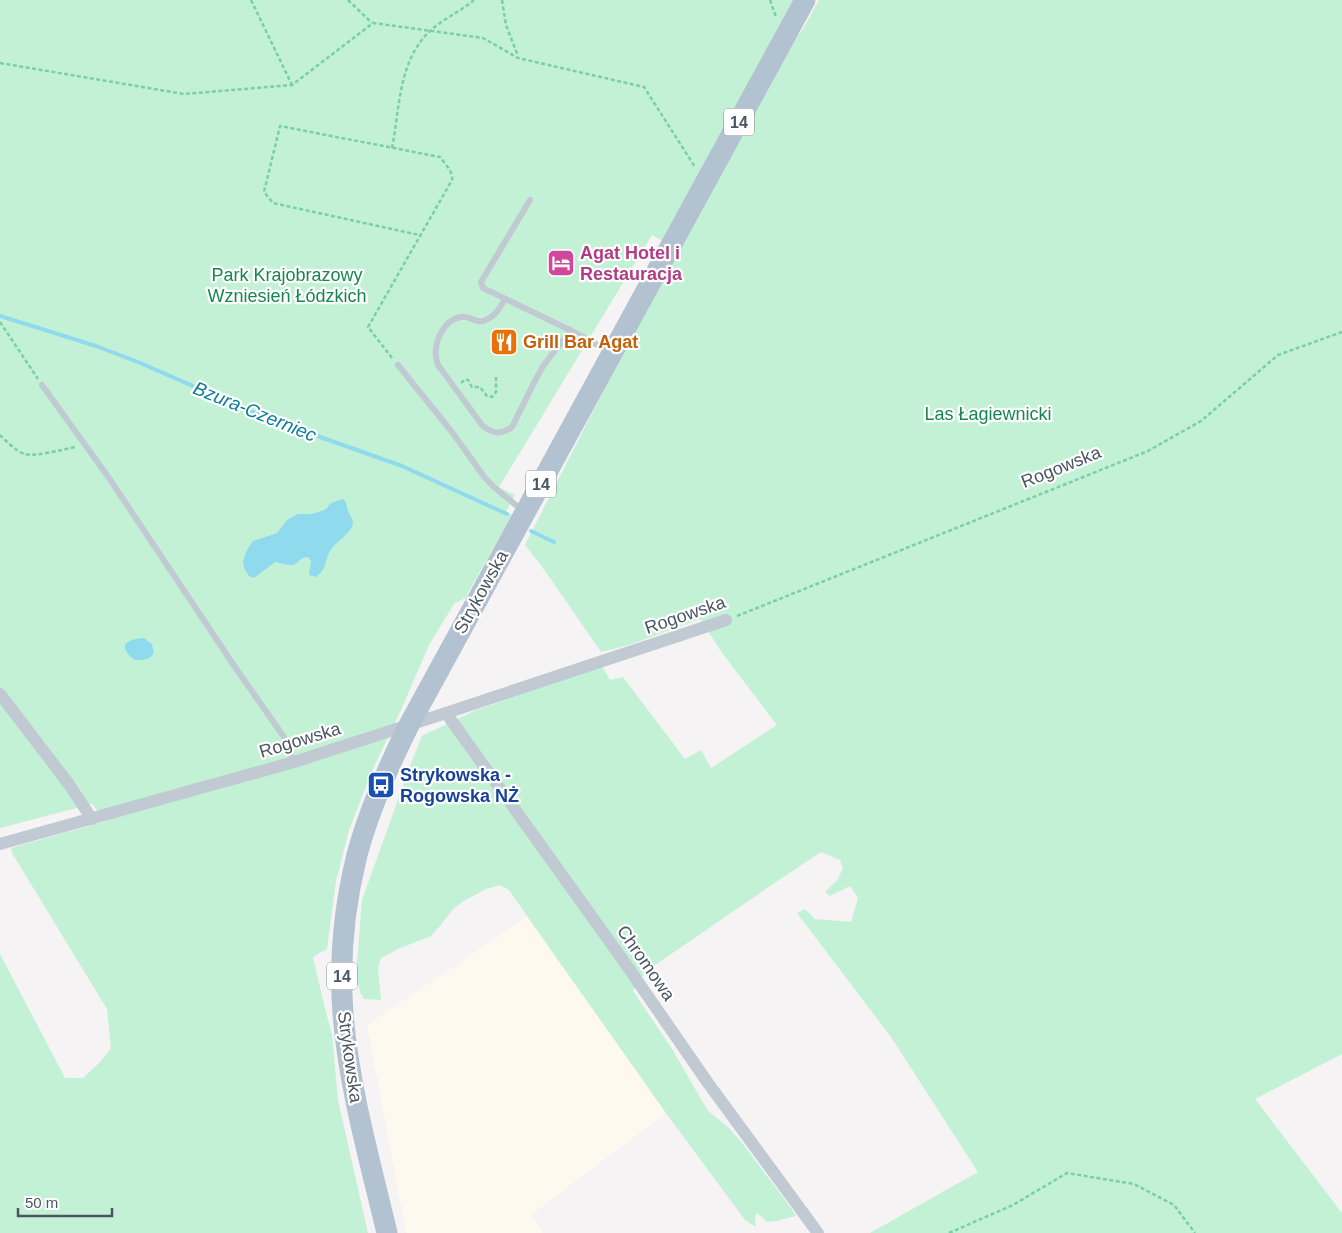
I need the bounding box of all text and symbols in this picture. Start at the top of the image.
road number: 14 [724,108,754,136]
place label: Agat Hotel i Restauracja [580,243,683,284]
hotel icon: Agat Hotel i Restauracja [546,248,576,278]
park label: Park Krajobrazowy Wzniesień Łódzkich [207,265,367,306]
restaurant icon: Grill Bar Agat [489,327,519,357]
place label: Grill Bar Agat [523,332,638,352]
water label: Bzura-Czerniec [190,377,320,446]
park label: Las Łagiewnicki [924,404,1052,424]
street label: Rogowska [1018,442,1105,492]
road number: 14 [526,470,556,498]
street label: Strykowska [450,546,513,637]
street label: Rogowska [642,592,729,638]
street label: Rogowska [257,718,344,762]
place label: Strykowska - Rogowska NŻ [400,765,519,806]
bus stop icon: Strykowska - Rogowska NŻ [366,770,396,800]
street label: Chromowa [613,922,680,1005]
road number: 14 [327,962,357,989]
street label: Strykowska [334,1010,366,1105]
scale bar [18,1186,111,1218]
text: 50 m [25,1194,58,1211]

